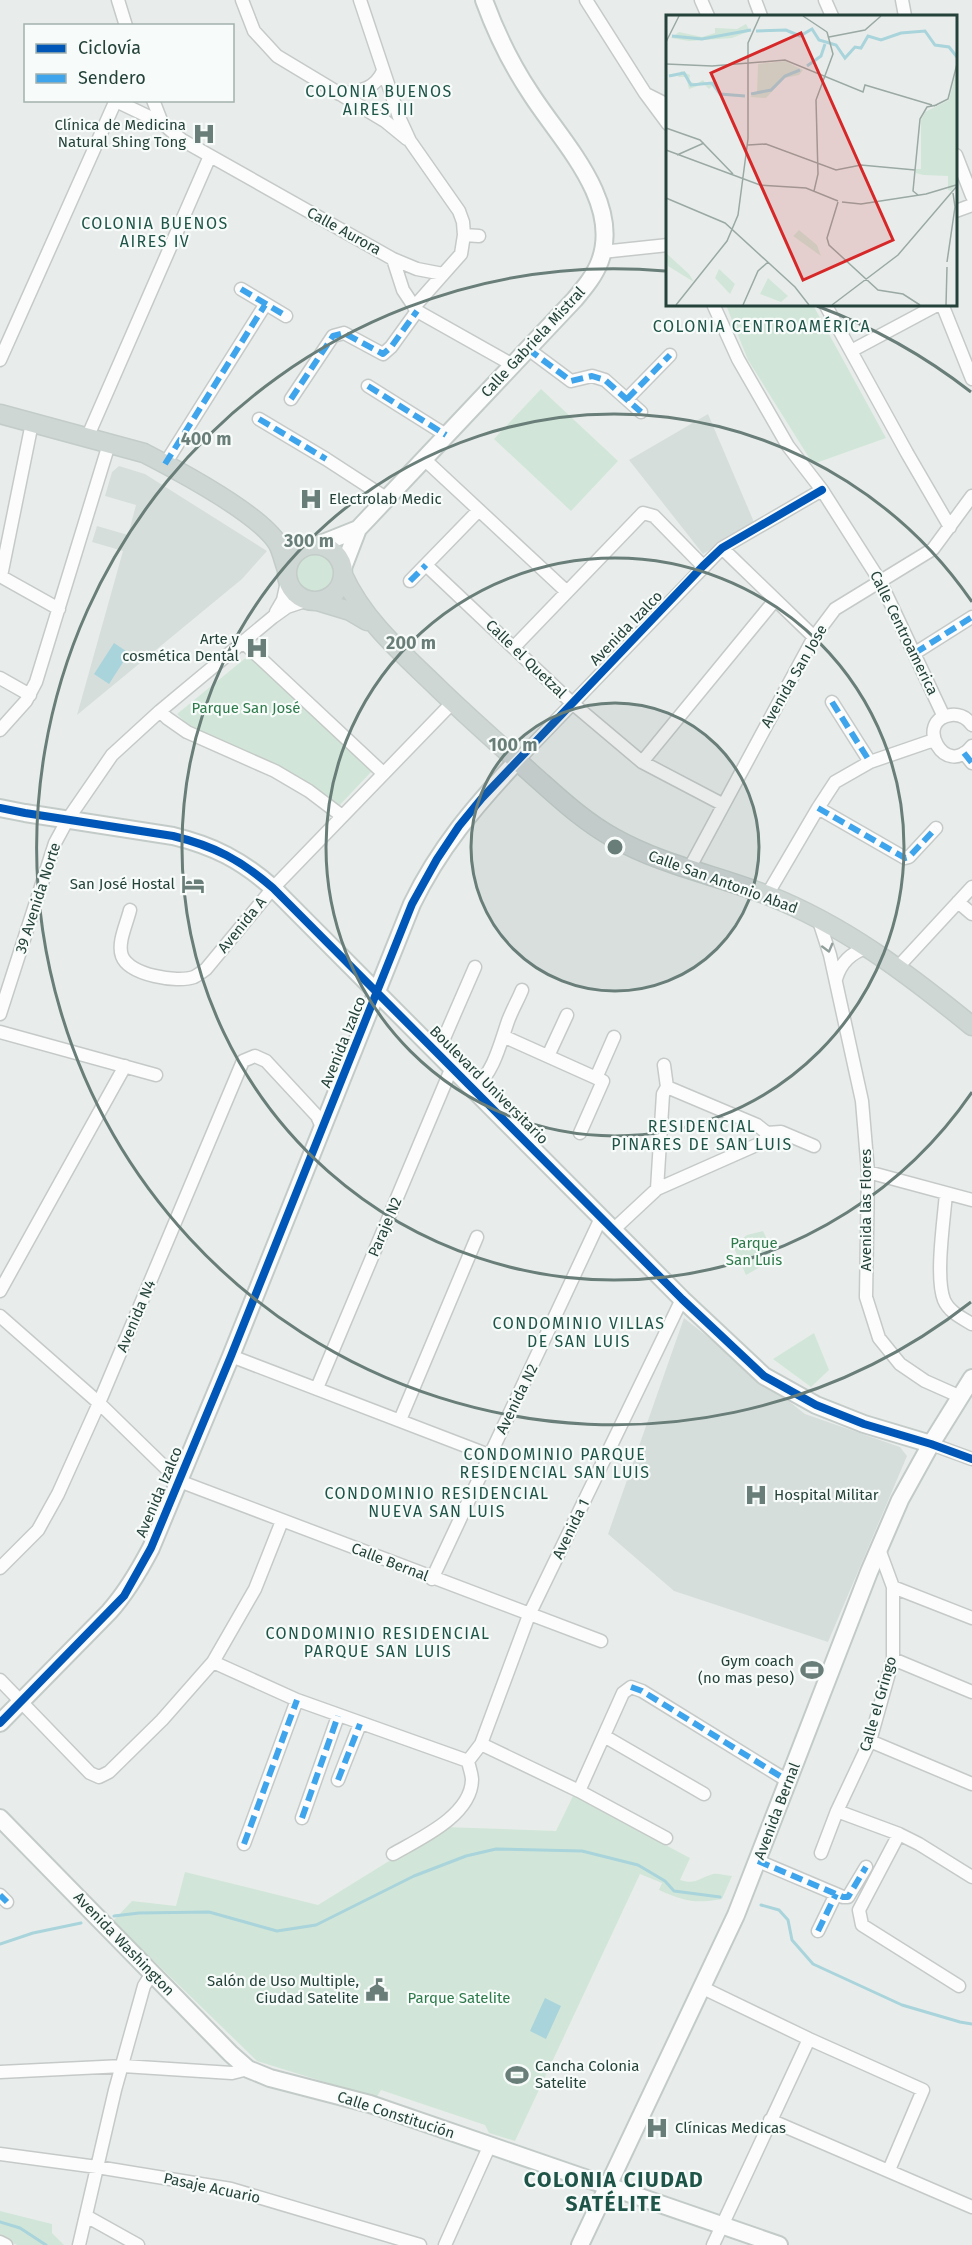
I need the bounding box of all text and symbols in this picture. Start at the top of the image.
inset map [666,15,957,306]
legend [24,24,234,102]
text: Ciclovía [78,37,141,59]
text: Sendero [78,67,146,89]
district label: COLONIA BUENOS AIRES III [305,82,453,119]
place label: Clínica de Medicina Natural Shing Tong [54,116,186,151]
hospital icon: Clínica de Medicina Natural Shing Tong [191,121,217,147]
street label: Calle Aurora [304,203,384,259]
district label: COLONIA BUENOS AIRES IV [81,214,229,251]
street label: Calle Gabriela Mistral [477,283,589,401]
district label: COLONIA CENTROAMÉRICA [653,316,871,336]
text: 400 m [181,428,231,450]
hospital icon: Electrolab Medic [298,486,324,512]
place label: Electrolab Medic [329,490,442,508]
text: 300 m [283,530,334,552]
street label: Calle Centroamerica [866,568,942,698]
street label: Avenida Izalco [586,587,666,669]
street label: Calle el Quetzal [482,616,570,702]
street label: Avenida San Jose [757,621,831,731]
place label: Arte y cosmética Dental [122,630,240,665]
text: 200 m [386,632,436,654]
hospital icon: Arte y cosmética Dental [244,635,270,661]
park label: Parque San José [192,699,300,717]
text: 100 m [489,734,537,756]
centre of rings [605,837,625,857]
street label: 39 Avenida Norte [12,840,64,956]
street label: Calle San Antonio Abad [646,847,800,917]
hotel icon: San José Hostal [180,871,206,897]
place label: San José Hostal [70,875,176,893]
street label: Avenida A [214,893,270,957]
one-way arrow [821,943,834,953]
street label: Avenida Izalco [316,994,370,1090]
street label: Boulevard Universitario [426,1022,552,1148]
district label: RESIDENCIAL PINARES DE SAN LUIS [611,1117,793,1154]
street label: Avenida las Flores [857,1149,875,1271]
street label: Paraje N2 [364,1194,406,1260]
park label: Parque San Luis [726,1234,782,1269]
street label: Avenida N4 [113,1277,159,1355]
district label: CONDOMINIO VILLAS DE SAN LUIS [493,1314,665,1351]
street label: Avenida N2 [492,1361,542,1437]
street label: Avenida Izalco [132,1444,186,1540]
district label: CONDOMINIO PARQUE RESIDENCIAL SAN LUIS [460,1445,650,1482]
hospital icon: Hospital Militar [743,1482,769,1508]
district label: CONDOMINIO RESIDENCIAL NUEVA SAN LUIS [324,1484,550,1521]
place label: Hospital Militar [774,1486,879,1504]
street label: Avenida 1 [549,1496,593,1562]
street label: Calle Bernal [349,1539,432,1585]
district label: CONDOMINIO RESIDENCIAL PARQUE SAN LUIS [265,1624,491,1661]
place label: Gym coach (no mas peso) [698,1652,794,1687]
street label: Calle el Gringo [856,1654,900,1754]
sports icon: Gym coach (no mas peso) [799,1657,825,1683]
street label: Avenida Bernal [750,1759,804,1862]
street label: Avenida Washington [70,1888,178,2000]
place label: Salón de Uso Multiple, Ciudad Satelite [207,1972,359,2007]
public building icon: Salón de Uso Multiple, Ciudad Satelite [364,1977,390,2003]
park label: Parque Satelite [408,1989,510,2007]
place label: Cancha Colonia Satelite [535,2057,639,2092]
sports icon: Cancha Colonia Satelite [504,2062,530,2088]
street label: Calle Constitución [335,2088,457,2142]
hospital icon: Clínicas Medicas [644,2115,670,2141]
place label: Clínicas Medicas [675,2119,786,2137]
district label: COLONIA CIUDAD SATÉLITE [524,2167,704,2217]
street label: Pasaje Acuario [162,2169,262,2207]

